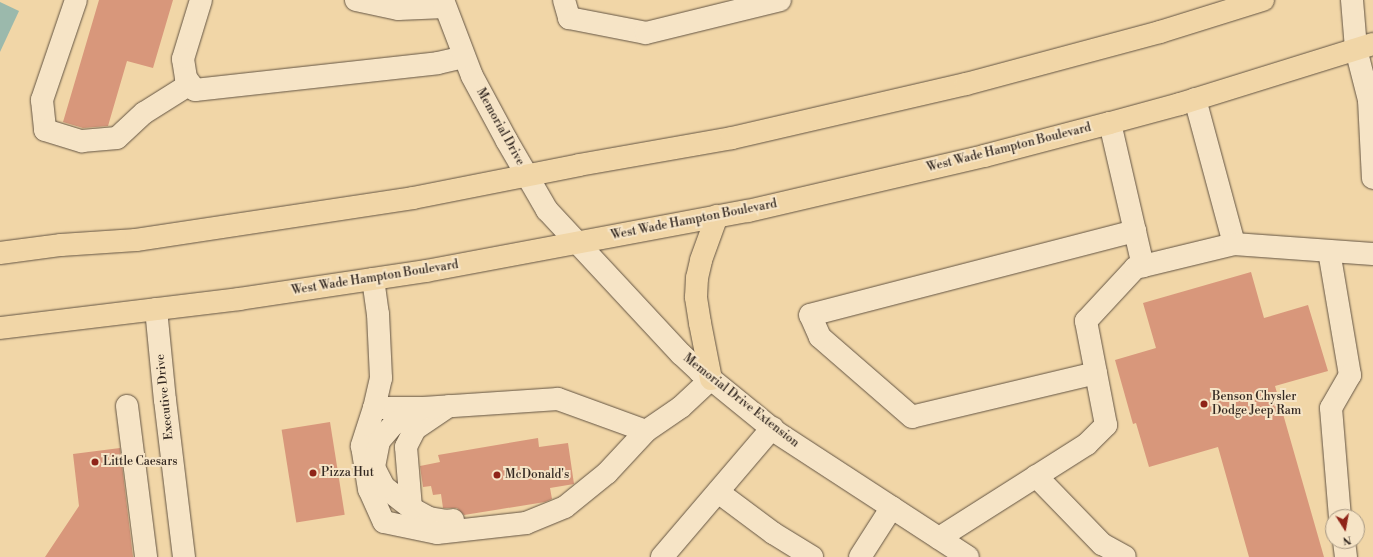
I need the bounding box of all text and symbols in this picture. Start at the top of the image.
street label: Memorial Drive [473,86,527,168]
street label: West Wade Hampton Boulevard [925,121,1093,175]
street label: West Wade Hampton Boulevard [610,197,778,243]
street label: West Wade Hampton Boulevard [290,258,460,298]
street label: Memorial Drive Extension [680,351,802,451]
street label: Executive Drive [153,353,177,441]
place label: Benson Chysler Dodge Jeep Ram [1212,390,1301,418]
marker: Benson Chysler Dodge Jeep Ram [1199,399,1209,409]
place label: Little Caesars [103,455,178,469]
marker: Little Caesars [90,457,100,467]
place label: Pizza Hut [321,466,374,480]
marker: Pizza Hut [308,468,318,478]
place label: McDonald's [505,468,569,482]
marker: McDonald's [492,470,502,480]
north arrow [1325,509,1365,549]
text: N [1341,532,1353,547]

